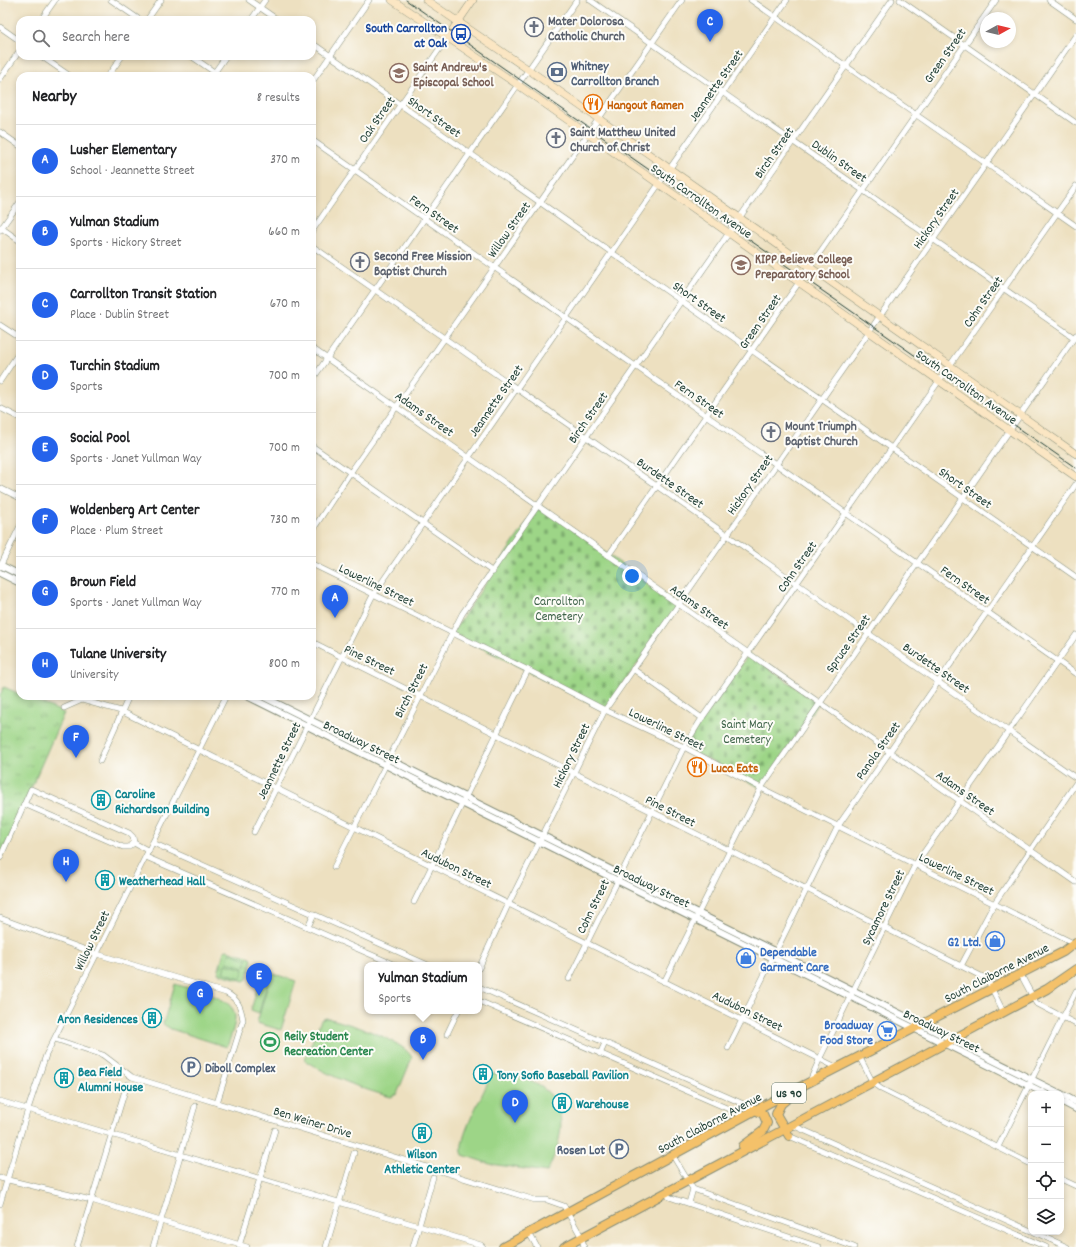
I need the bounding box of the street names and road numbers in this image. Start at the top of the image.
street label: Green Street [920,25,972,88]
street label: Jeannette Street [685,46,749,126]
street label: Oak Street [355,93,401,148]
street label: Short Street [403,93,464,144]
street label: Birch Street [750,124,800,183]
street label: Dublin Street [807,136,870,188]
street label: South Carrollton Avenue [646,160,755,244]
street label: Hickory Street [909,185,965,254]
street label: Fern Street [405,191,462,239]
street label: Willow Street [484,198,537,262]
street label: Cohn Street [959,273,1009,332]
street label: Short Street [668,278,729,329]
street label: Green Street [735,291,787,354]
street label: South Carrollton Avenue [911,346,1020,430]
street label: Jeannette Street [465,361,529,441]
street label: Fern Street [670,376,727,424]
street label: Adams Street [390,388,457,443]
street label: Birch Street [564,389,614,448]
street label: Hickory Street [723,451,779,520]
street label: Burdette Street [632,454,707,514]
street label: Short Street [934,464,995,515]
street label: Cohn Street [773,538,823,597]
street label: Lowerline Street [335,560,417,613]
street label: Fern Street [936,562,993,610]
street label: Adams Street [665,581,732,636]
street label: Spruce Street [822,611,876,678]
street label: Burdette Street [898,639,973,699]
street label: Pine Street [340,641,398,682]
street label: Birch Street [390,660,434,722]
street label: Lowerline Street [625,704,707,757]
street label: Broadway Street [319,716,403,770]
street label: Panola Street [852,718,906,785]
street label: Jeannette Street [253,719,307,803]
street label: Hickory Street [548,720,596,792]
street label: Adams Street [931,767,998,822]
street label: Pine Street [641,791,699,833]
street label: Audubon Street [417,844,495,895]
street label: Lowerline Street [915,849,997,902]
street label: Broadway Street [609,860,693,914]
street label: Sycamore Street [858,867,911,949]
street label: Cohn Street [573,876,616,938]
street label: Willow Street [71,908,116,974]
street label: South Claiborne Avenue [941,939,1053,1009]
street label: Audubon Street [708,987,786,1038]
street label: Broadway Street [899,1005,983,1059]
road number: US 90 [772,1083,806,1103]
street label: South Claiborne Avenue [655,1089,766,1160]
street label: Ben Weiner Drive [271,1102,354,1144]

